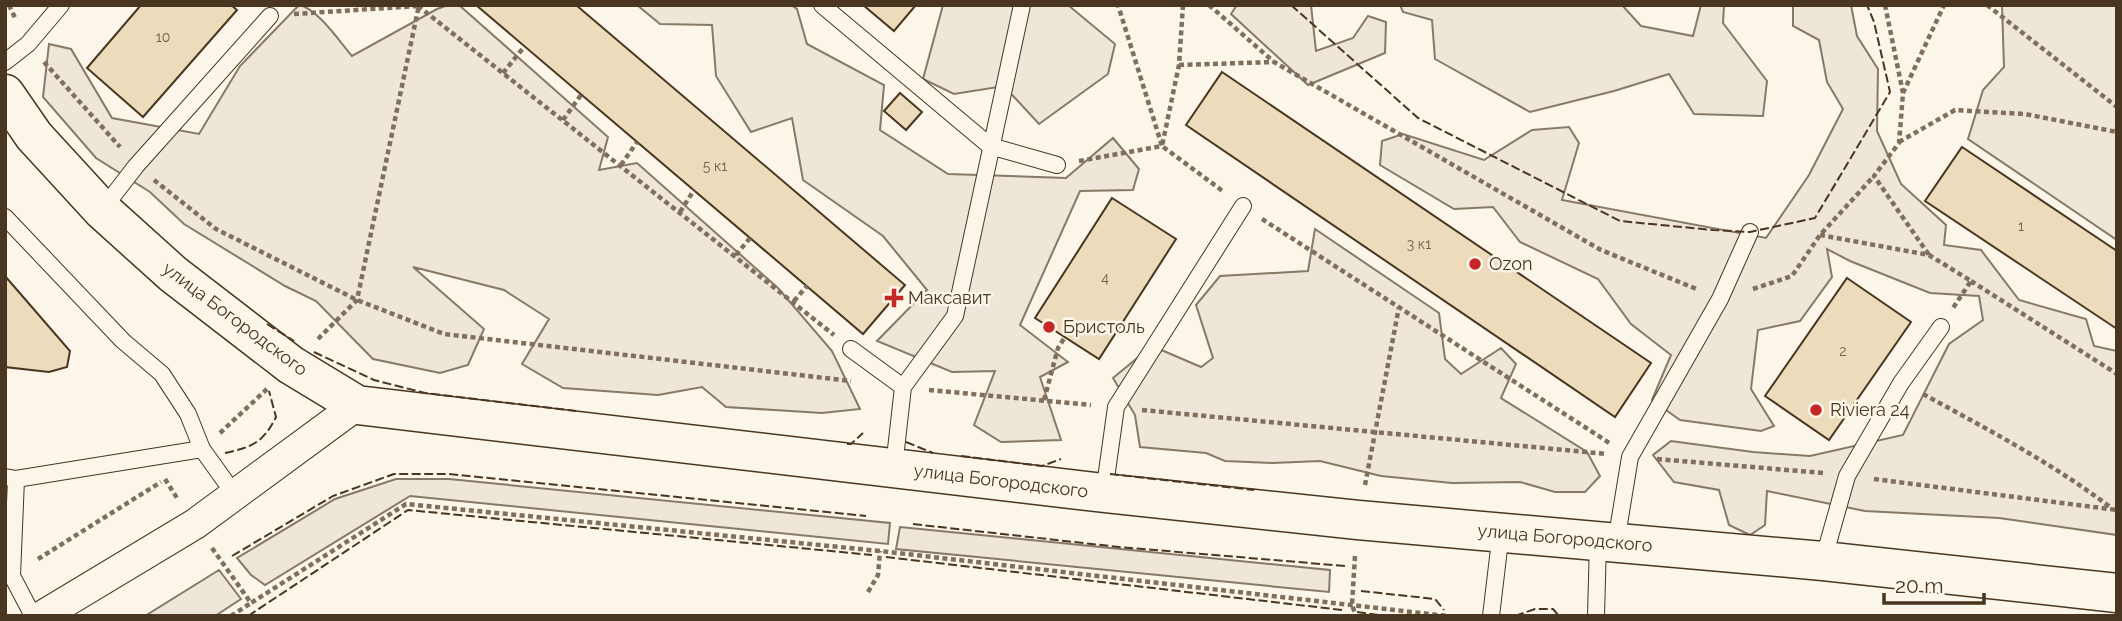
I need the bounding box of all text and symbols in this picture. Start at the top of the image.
house number: 10 [156,29,170,45]
house number: 5 к1 [703,158,727,174]
house number: 1 [2018,218,2024,234]
house number: 3 к1 [1407,236,1431,252]
place label: Ozon [1489,253,1532,274]
marker: Ozon [1467,256,1483,272]
street label: улица Богородского [159,257,312,380]
house number: 4 [1101,270,1109,286]
place label: Максавит [908,287,991,308]
marker: Максавит [886,290,902,306]
place label: Бристоль [1063,316,1145,337]
marker: Бристоль [1041,319,1057,335]
house number: 2 [1839,343,1847,359]
place label: Riviera 24 [1830,399,1910,420]
marker: Riviera 24 [1808,402,1824,418]
street label: улица Богородского [913,459,1090,502]
street label: улица Богородского [1477,519,1654,556]
scale bar [1884,562,1984,606]
text: 20 m [1895,573,1943,598]

